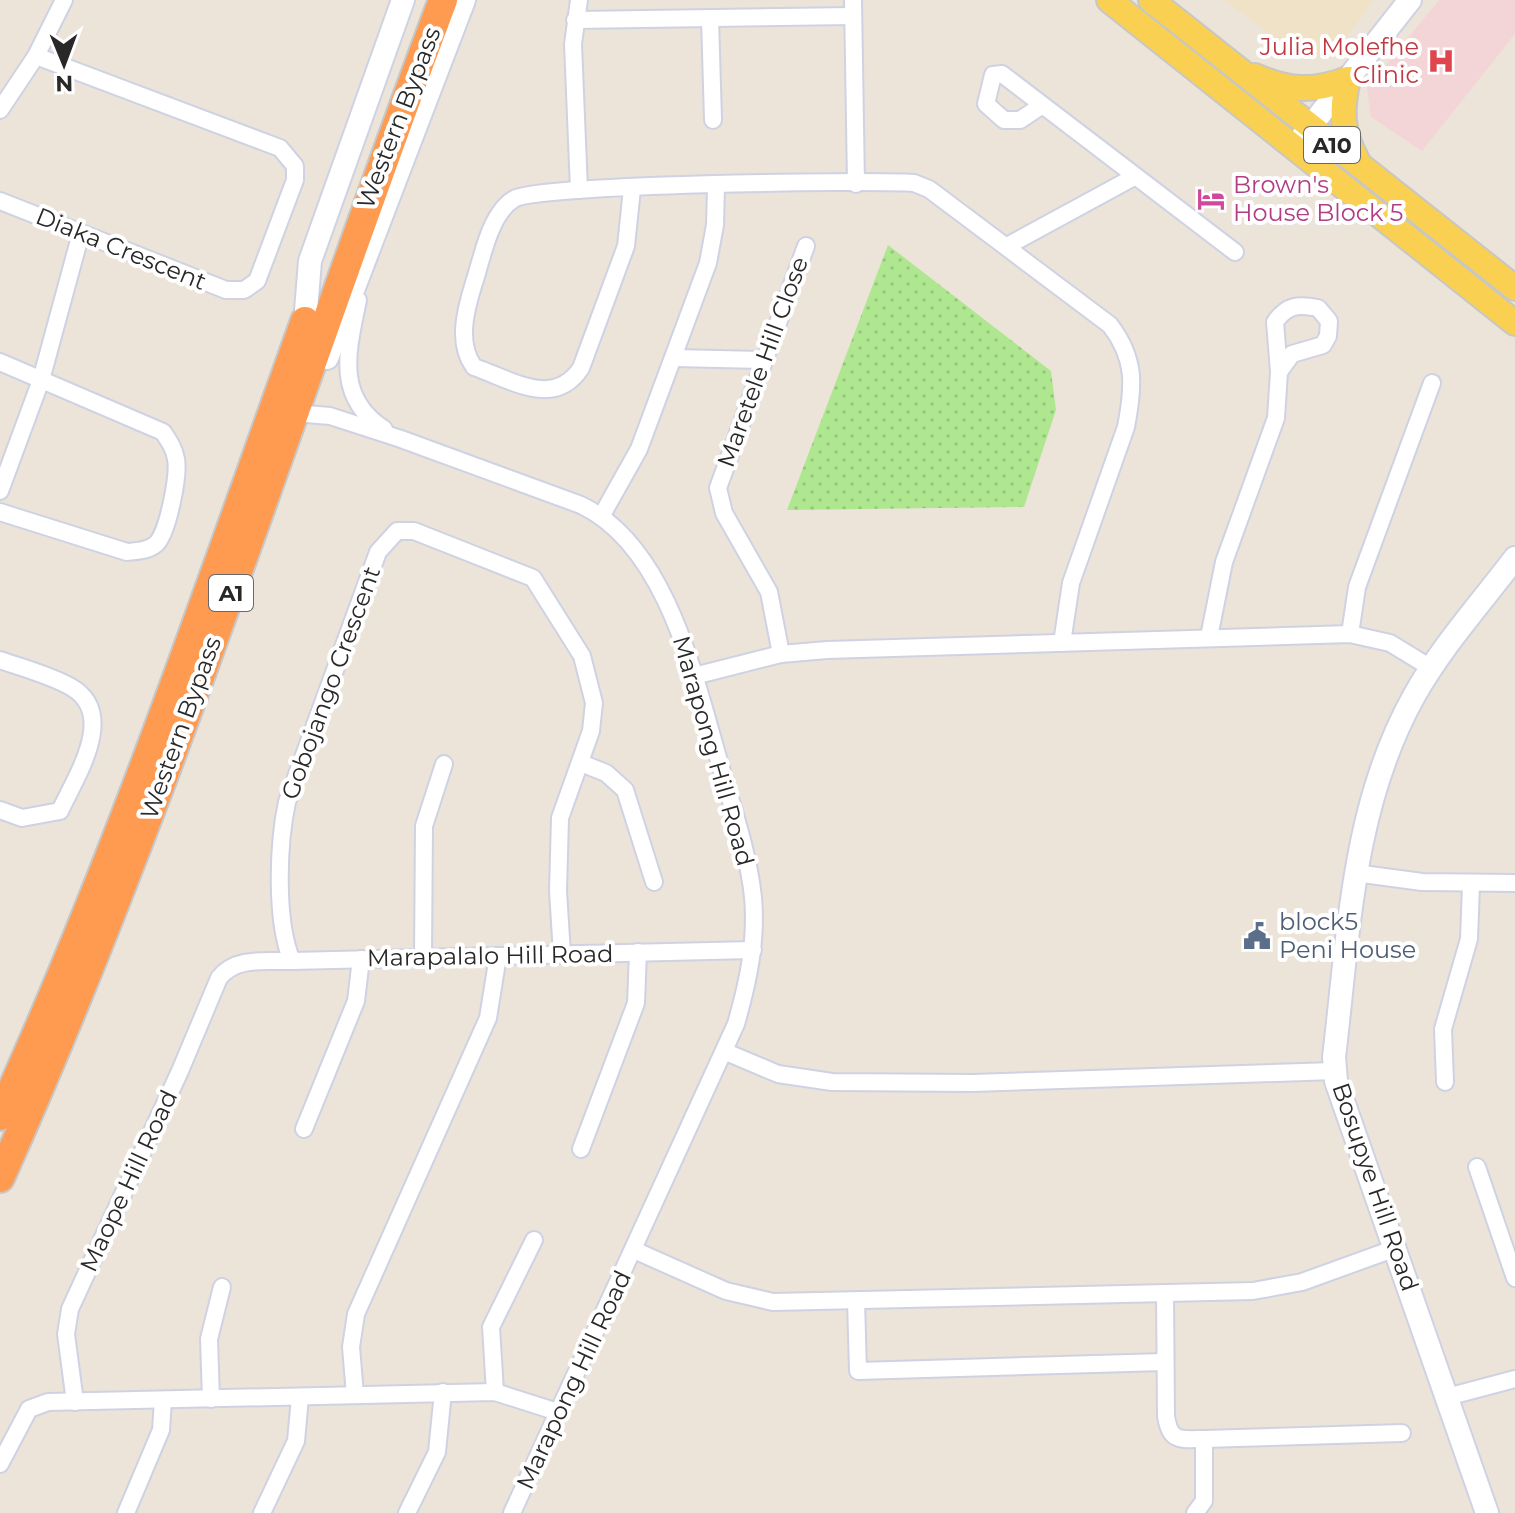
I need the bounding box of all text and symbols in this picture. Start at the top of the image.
street label: Western Bypass [351,23,447,213]
north arrow [24,24,104,104]
place label: Julia Molefhe Clinic [1259,32,1419,89]
hospital icon: Julia Molefhe Clinic [1426,46,1456,76]
text: N [55,70,73,97]
road number: A10 [1304,127,1360,163]
place label: Brown's House Block 5 [1233,170,1403,227]
hotel icon: Brown's House Block 5 [1196,184,1226,214]
street label: Diaka Crescent [32,201,211,296]
street label: Maretele Hill Close [711,253,814,471]
street label: Gobojango Crescent [275,562,386,803]
road number: A1 [209,575,253,611]
street label: Marapong Hill Road [667,632,760,869]
street label: Western Bypass [134,633,227,823]
place label: block5 Peni House [1279,907,1416,964]
public building icon: block5 Peni House [1242,921,1272,951]
street label: Marapalalo Hill Road [366,939,614,972]
street label: Bosupye Hill Road [1326,1079,1425,1295]
street label: Maope Hill Road [74,1085,183,1276]
street label: Marapong Hill Road [510,1266,637,1494]

